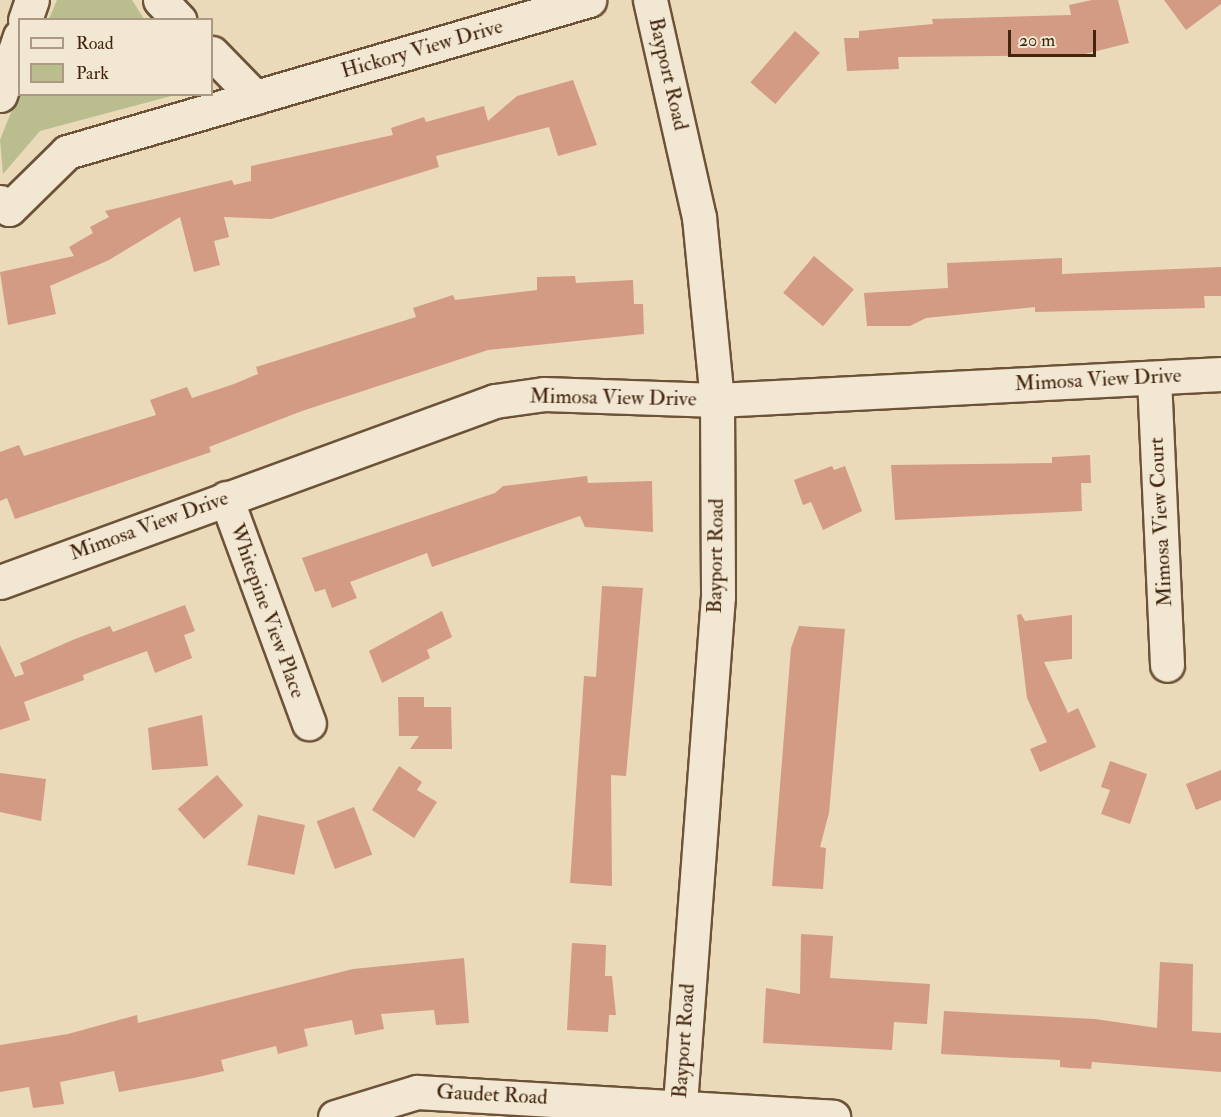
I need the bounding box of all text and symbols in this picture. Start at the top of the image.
street label: Hickory View Drive [338,14,506,84]
street label: Bayport Road [643,15,693,133]
legend [18,18,213,96]
scale bar [1011,18,1100,56]
text: 20 m [1019,29,1055,52]
text: Road [76,32,114,55]
text: Park [76,62,109,85]
street label: Mimosa View Drive [1014,363,1182,397]
street label: Mimosa View Drive [529,384,697,412]
street label: Mimosa View Court [1144,437,1178,607]
street label: Mimosa View Drive [66,486,232,566]
street label: Bayport Road [702,498,730,614]
street label: Whitepine View Place [224,520,310,702]
street label: Bayport Road [667,983,701,1099]
street label: Gaudet Road [436,1080,548,1110]

